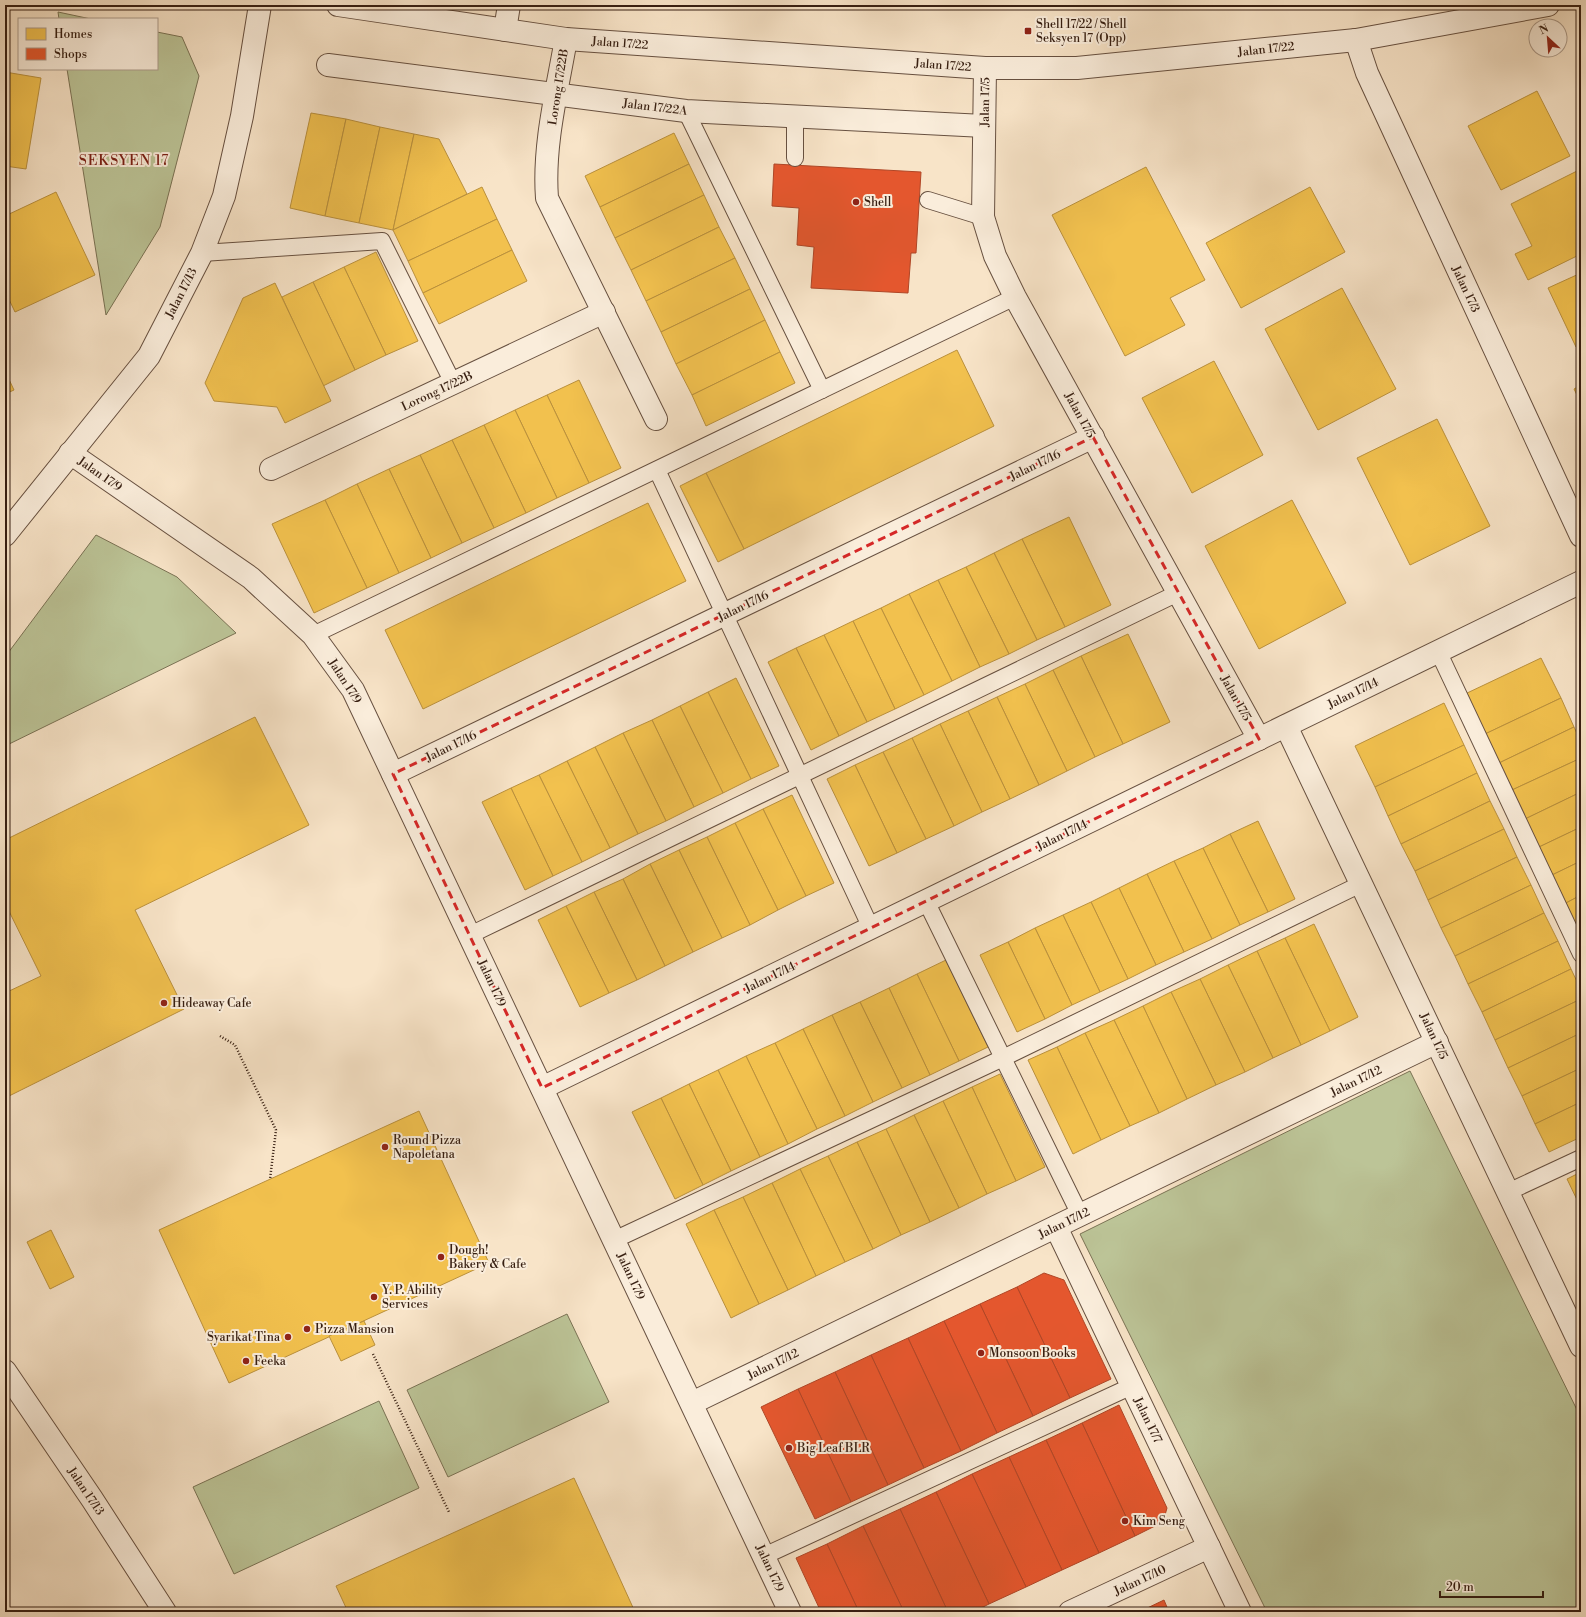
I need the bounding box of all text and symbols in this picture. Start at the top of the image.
place label: Shell 17/22 / Shell Seksyen 17 (Opp) [1036,17,1127,46]
legend [18,18,158,70]
north arrow [1528,18,1568,58]
text: N [1537,22,1551,38]
marker: Shell 17/22 / Shell Seksyen 17 (Opp) [1023,26,1033,36]
text: Homes [54,27,92,42]
street label: Jalan 17/22 [590,34,649,53]
street label: Jalan 17/22 [1236,39,1295,60]
text: Shops [54,47,87,62]
street label: Lorong 17/22B [545,48,572,126]
street label: Jalan 17/22 [913,56,972,75]
street label: Jalan 17/5 [978,77,993,128]
street label: Jalan 17/22A [621,96,689,119]
district label: SEKSYEN 17 [79,152,169,170]
place label: Shell [864,195,892,210]
marker: Shell [851,197,861,207]
street label: Jalan 17/3 [1448,263,1483,315]
street label: Jalan 17/13 [162,265,201,322]
street label: Lorong 17/22B [399,368,475,415]
street label: Jalan 17/5 [1060,389,1098,441]
street label: Jalan 17/16 [1006,447,1063,485]
street label: Jalan 17/9 [74,453,125,495]
street label: Jalan 17/16 [714,588,771,626]
street label: Jalan 17/9 [324,655,365,707]
street label: Jalan 17/5 [1216,672,1254,724]
street label: Jalan 17/14 [1324,675,1381,713]
street label: Jalan 17/16 [422,728,479,766]
street label: Jalan 17/14 [1033,817,1090,855]
street label: Jalan 17/9 [474,956,509,1009]
street label: Jalan 17/14 [741,959,798,997]
place label: Hideaway Cafe [172,996,252,1011]
marker: Hideaway Cafe [159,998,169,1008]
street label: Jalan 17/5 [1416,1010,1451,1062]
street label: Jalan 17/12 [1327,1062,1385,1101]
place label: Round Pizza Napoletana [393,1133,462,1162]
marker: Round Pizza Napoletana [380,1142,390,1152]
street label: Jalan 17/12 [1035,1204,1093,1243]
place label: Dough! Bakery & Cafe [448,1243,526,1272]
street label: Jalan 17/9 [613,1249,648,1302]
marker: Dough! Bakery & Cafe [436,1252,446,1262]
place label: Y. P. Ability Services [381,1283,443,1312]
marker: Y. P. Ability Services [369,1292,379,1302]
place label: Pizza Mansion [315,1322,394,1337]
marker: Pizza Mansion [302,1324,312,1334]
place label: Syarikat Tina [207,1330,281,1345]
marker: Syarikat Tina [283,1332,293,1342]
street label: Jalan 17/12 [744,1345,802,1384]
place label: Monsoon Books [989,1346,1076,1361]
marker: Monsoon Books [976,1348,986,1358]
place label: Feeka [254,1354,287,1369]
marker: Feeka [241,1356,251,1366]
street label: Jalan 17/7 [1130,1394,1165,1446]
place label: Big Leaf BLR [796,1441,870,1456]
marker: Big Leaf BLR [784,1443,794,1453]
street label: Jalan 17/13 [63,1463,107,1519]
place label: Kim Seng [1133,1514,1186,1529]
marker: Kim Seng [1120,1516,1130,1526]
street label: Jalan 17/9 [752,1541,787,1594]
street label: Jalan 17/10 [1111,1562,1169,1600]
scale bar [1440,1573,1543,1599]
text: 20 m [1446,1580,1474,1595]

